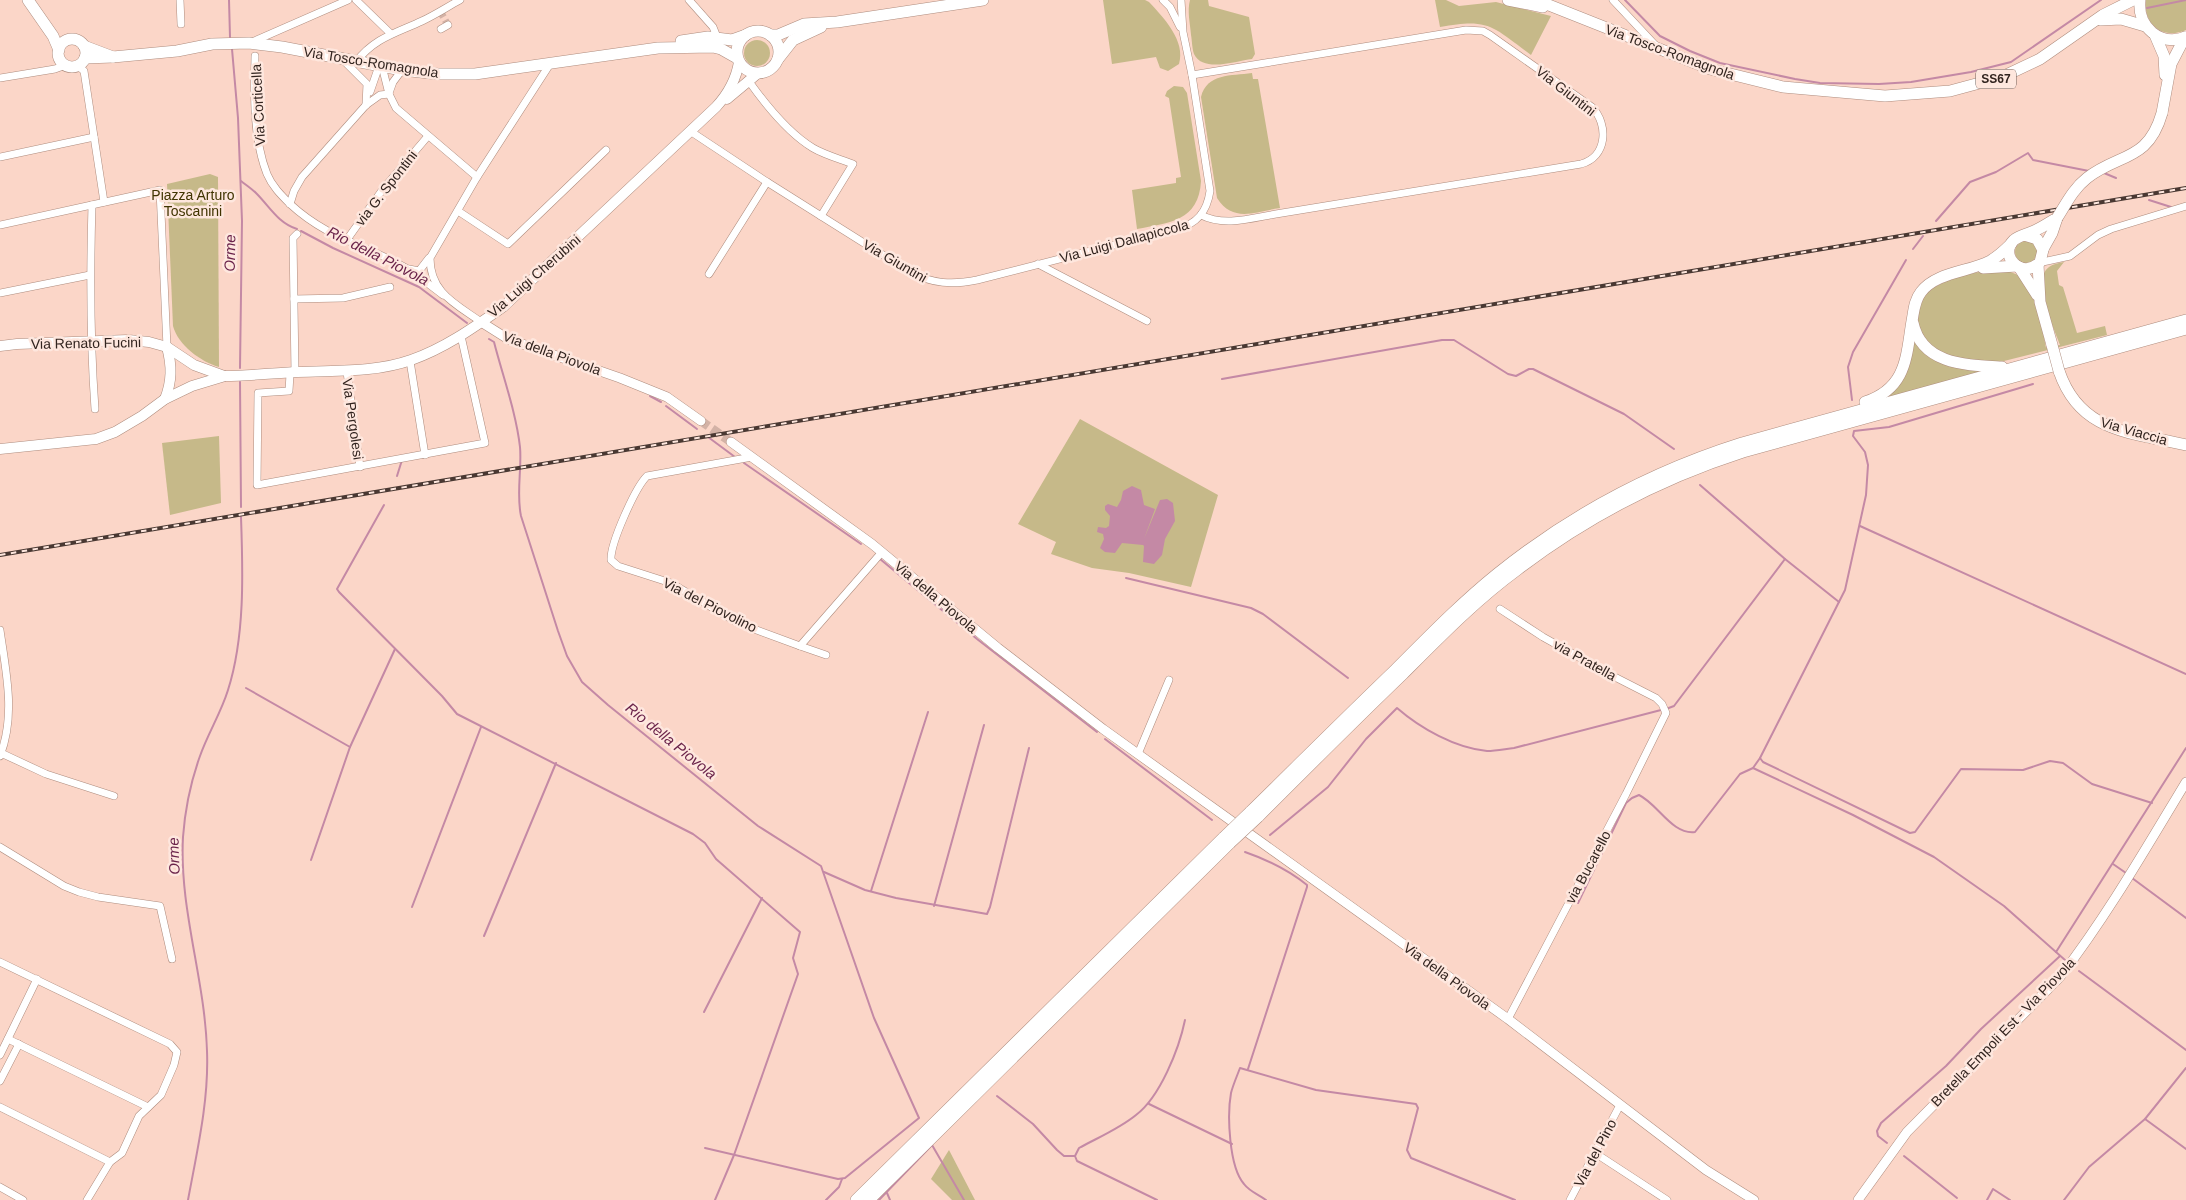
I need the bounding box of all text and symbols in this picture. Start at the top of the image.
street label: Via Tosco-Romagnola [1603,21,1737,83]
street label: Via Tosco-Romagnola [302,43,440,81]
street label: Via Corticella [248,63,268,146]
street label: Via Giuntini [1533,63,1599,119]
road number: SS67 [1976,70,2016,88]
street label: via G. Spontini [352,147,420,229]
park label: Piazza Arturo Toscanini [151,187,235,219]
street label: Via Luigi Dallapiccola [1058,216,1190,266]
water label: Rio della Piovola [325,223,432,288]
street label: Via Luigi Cherubini [485,231,583,321]
water label: Orme [221,234,238,272]
street label: Via Giuntini [860,236,930,286]
street label: Via della Piovola [501,328,603,378]
street label: Via Renato Fucini [31,334,141,352]
street label: Via Pergolesi [339,377,367,461]
street label: Via Viaccia [2099,414,2169,448]
street label: Via della Piovola [891,558,981,636]
street label: Via del Piovolino [660,574,760,636]
street label: via Pratella [1551,636,1619,684]
water label: Rio della Piovola [623,699,720,782]
street label: via Bucarello [1562,828,1614,906]
water label: Orme [164,837,183,875]
street label: Via della Piovola [1401,939,1494,1013]
street label: Bretella Empoli Est - Via Piovola [1928,954,2079,1110]
street label: Via del Pino [1570,1116,1620,1190]

